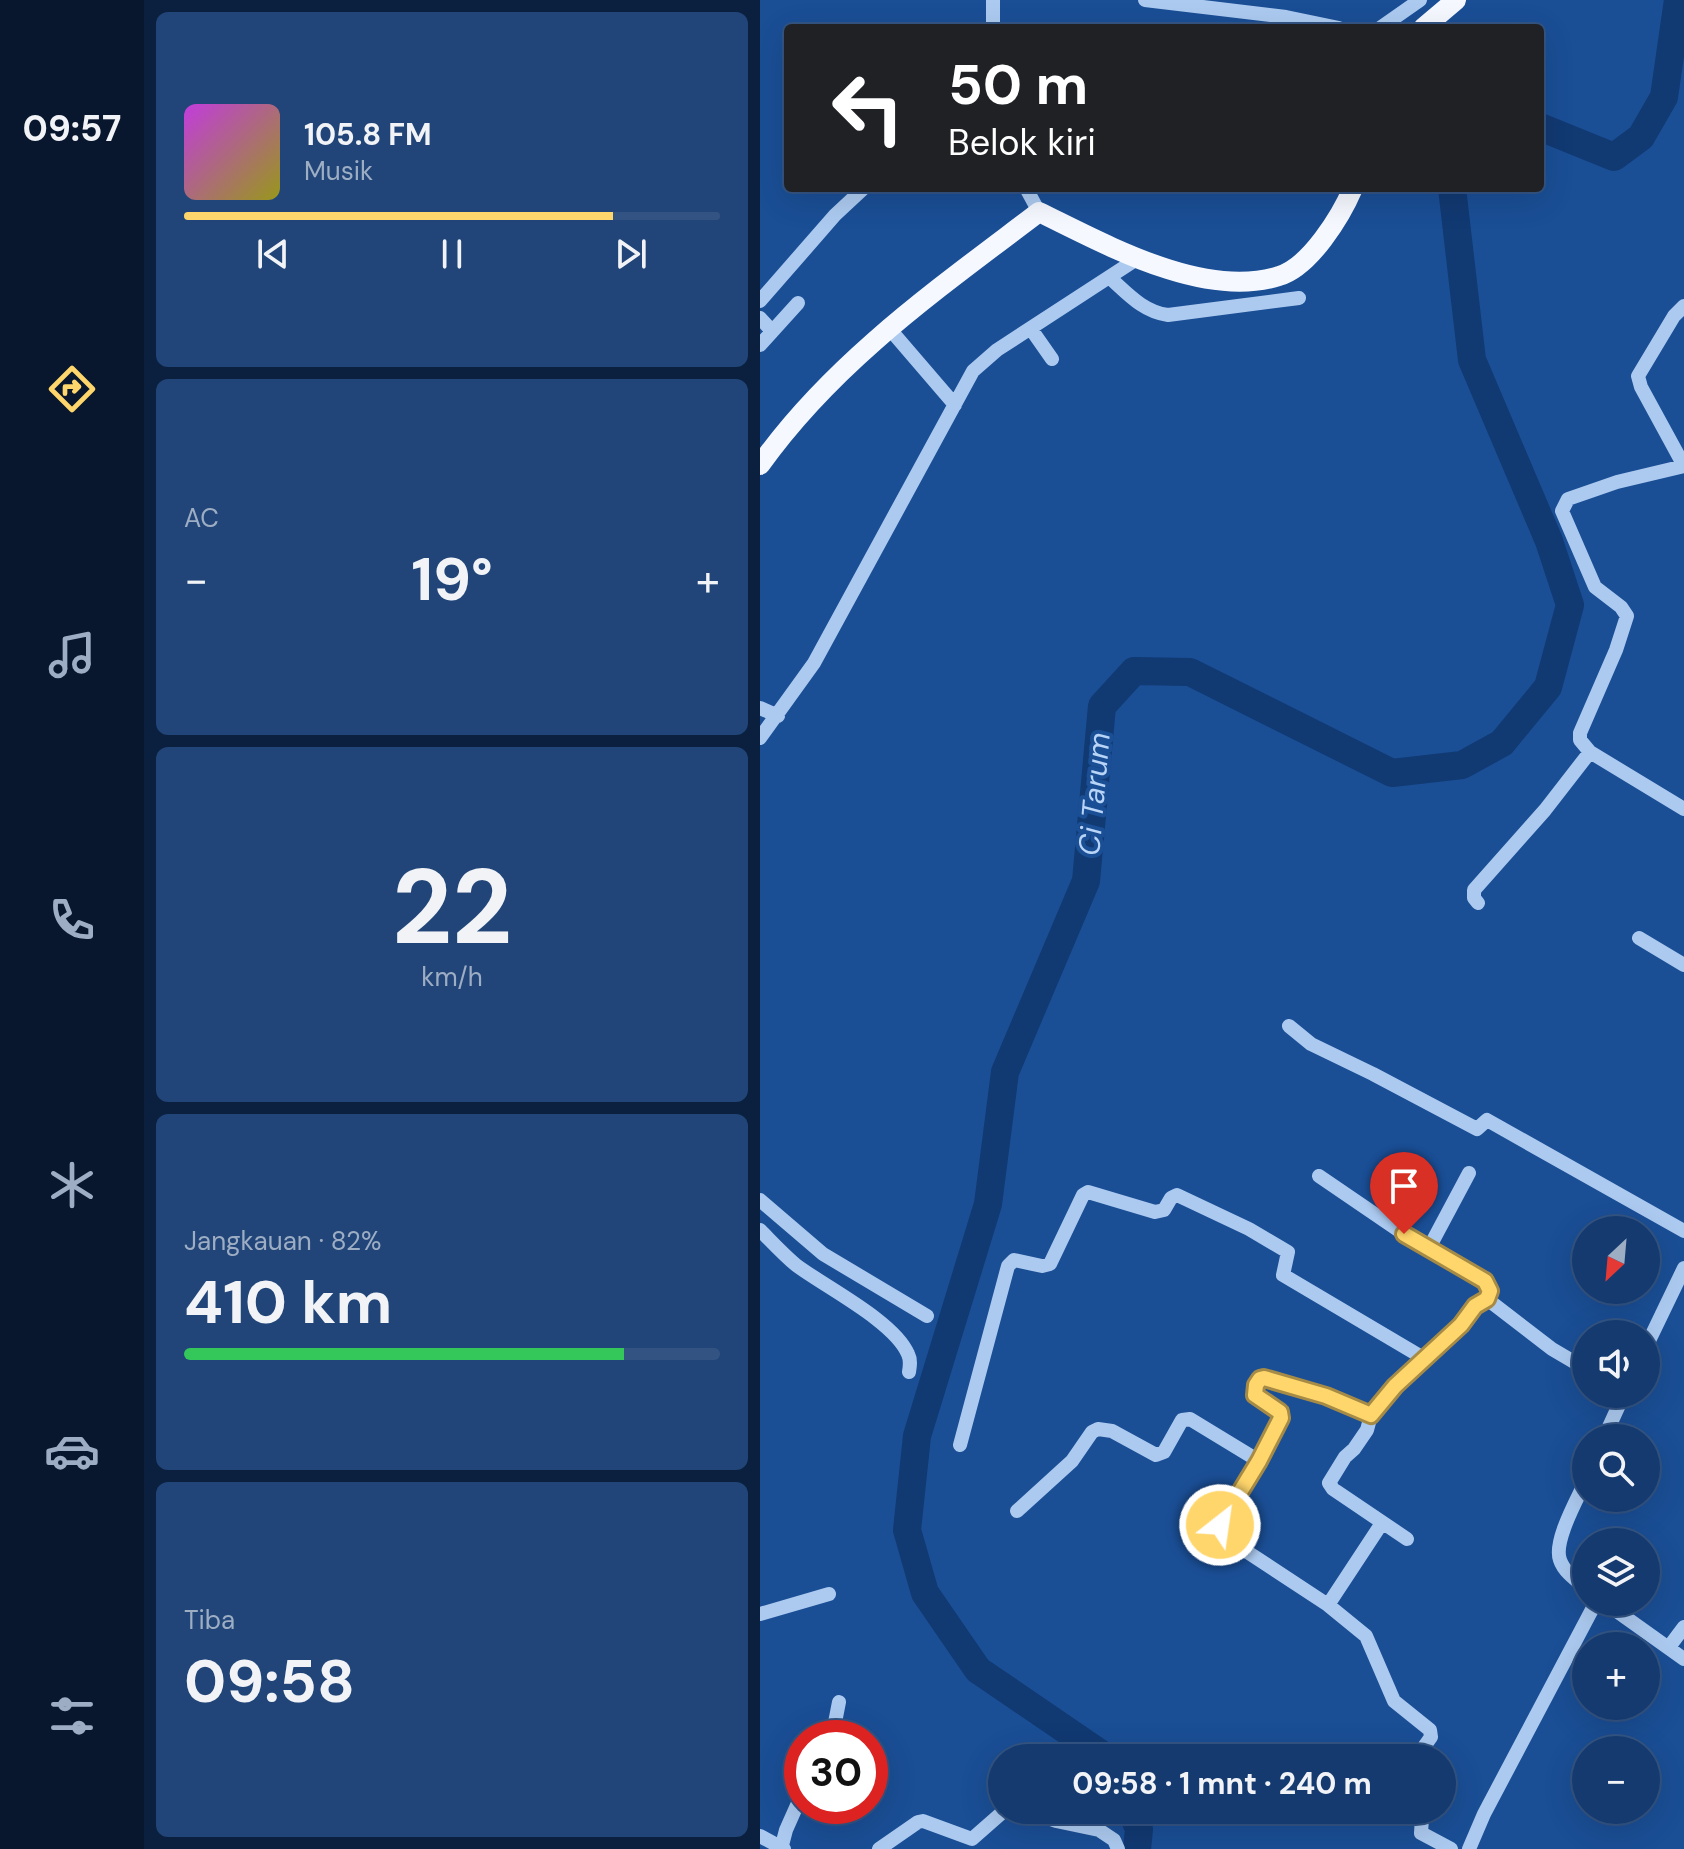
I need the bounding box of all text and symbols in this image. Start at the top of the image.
text: 50 m [948,48,1088,121]
icon: left [816,56,920,160]
text: 09:57 [23,105,121,152]
text: 105.8 FM [304,115,432,154]
text: Belok kiri [948,119,1096,166]
text: Musik [304,154,373,188]
icon: previous [251,232,295,276]
icon: pause [430,232,474,276]
icon: next [609,232,653,276]
icon: directions [44,361,100,417]
text: AC [184,501,219,535]
text: 19° [411,540,493,619]
text: − [184,551,208,609]
text: + [696,551,720,609]
icon: music [44,627,100,683]
water label: Ci Tarum [1069,731,1119,857]
text: 22 [392,840,512,975]
icon: phone [44,892,100,948]
text: km/h [421,960,483,994]
pin [1370,1152,1438,1234]
icon: climate [44,1157,100,1213]
icon: arrive [1382,1164,1426,1208]
north arrow [1572,1216,1660,1304]
map controls [1572,1216,1660,1824]
text: Jangkauan · 82% [184,1224,381,1258]
text: 410 km [184,1263,392,1342]
button: sound [1572,1320,1660,1408]
icon: car [44,1423,100,1479]
button: search [1572,1424,1660,1512]
position arrow [1178,1483,1262,1567]
button: layers [1572,1528,1660,1616]
text: Tiba [184,1603,235,1637]
button: + [1572,1632,1660,1720]
text: 09:58 [184,1642,355,1721]
icon: filters [44,1688,100,1744]
speed limit sign: 30 [784,1720,888,1824]
button: − [1572,1736,1660,1824]
text: 09:58 · 1 mnt · 240 m [1072,1764,1372,1803]

